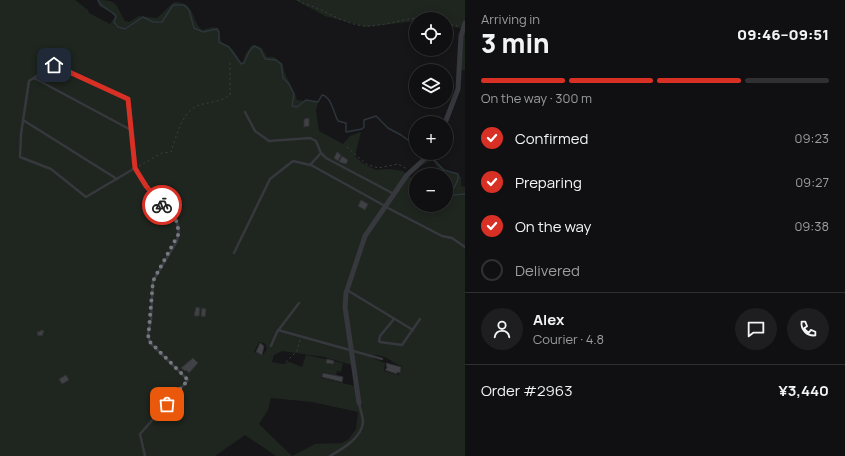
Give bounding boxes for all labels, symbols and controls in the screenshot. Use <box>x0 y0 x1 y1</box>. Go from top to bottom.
text: Arriving in <box>481 10 540 28</box>
map controls <box>409 12 453 212</box>
button: locate <box>409 12 453 56</box>
text: 09:46–09:51 <box>737 24 829 45</box>
text: 3 min <box>481 25 550 61</box>
pin <box>37 48 71 82</box>
icon: home <box>43 54 65 76</box>
button: layers <box>409 64 453 108</box>
text: On the way · 300 m <box>481 89 592 107</box>
button: + <box>409 116 453 160</box>
icon: check <box>481 127 503 149</box>
text: Confirmed <box>515 128 588 149</box>
text: 09:23 <box>795 129 829 147</box>
button: − <box>409 168 453 212</box>
icon: check <box>481 171 503 193</box>
text: Preparing <box>515 172 582 193</box>
text: 09:27 <box>795 173 829 191</box>
courier <box>142 185 182 225</box>
icon: bike <box>151 194 173 216</box>
icon: check <box>481 215 503 237</box>
text: On the way <box>515 216 591 237</box>
text: 09:38 <box>794 217 829 235</box>
text: Delivered <box>515 260 580 281</box>
button: person <box>481 308 523 350</box>
button: chat <box>735 308 777 350</box>
button: phone <box>787 308 829 350</box>
text: Alex <box>533 309 564 330</box>
text: Courier · 4.8 <box>533 330 604 348</box>
text: Order #2963 <box>481 380 572 401</box>
text: ¥3,440 <box>779 380 829 401</box>
pin <box>150 387 184 421</box>
icon: bag <box>156 393 178 415</box>

